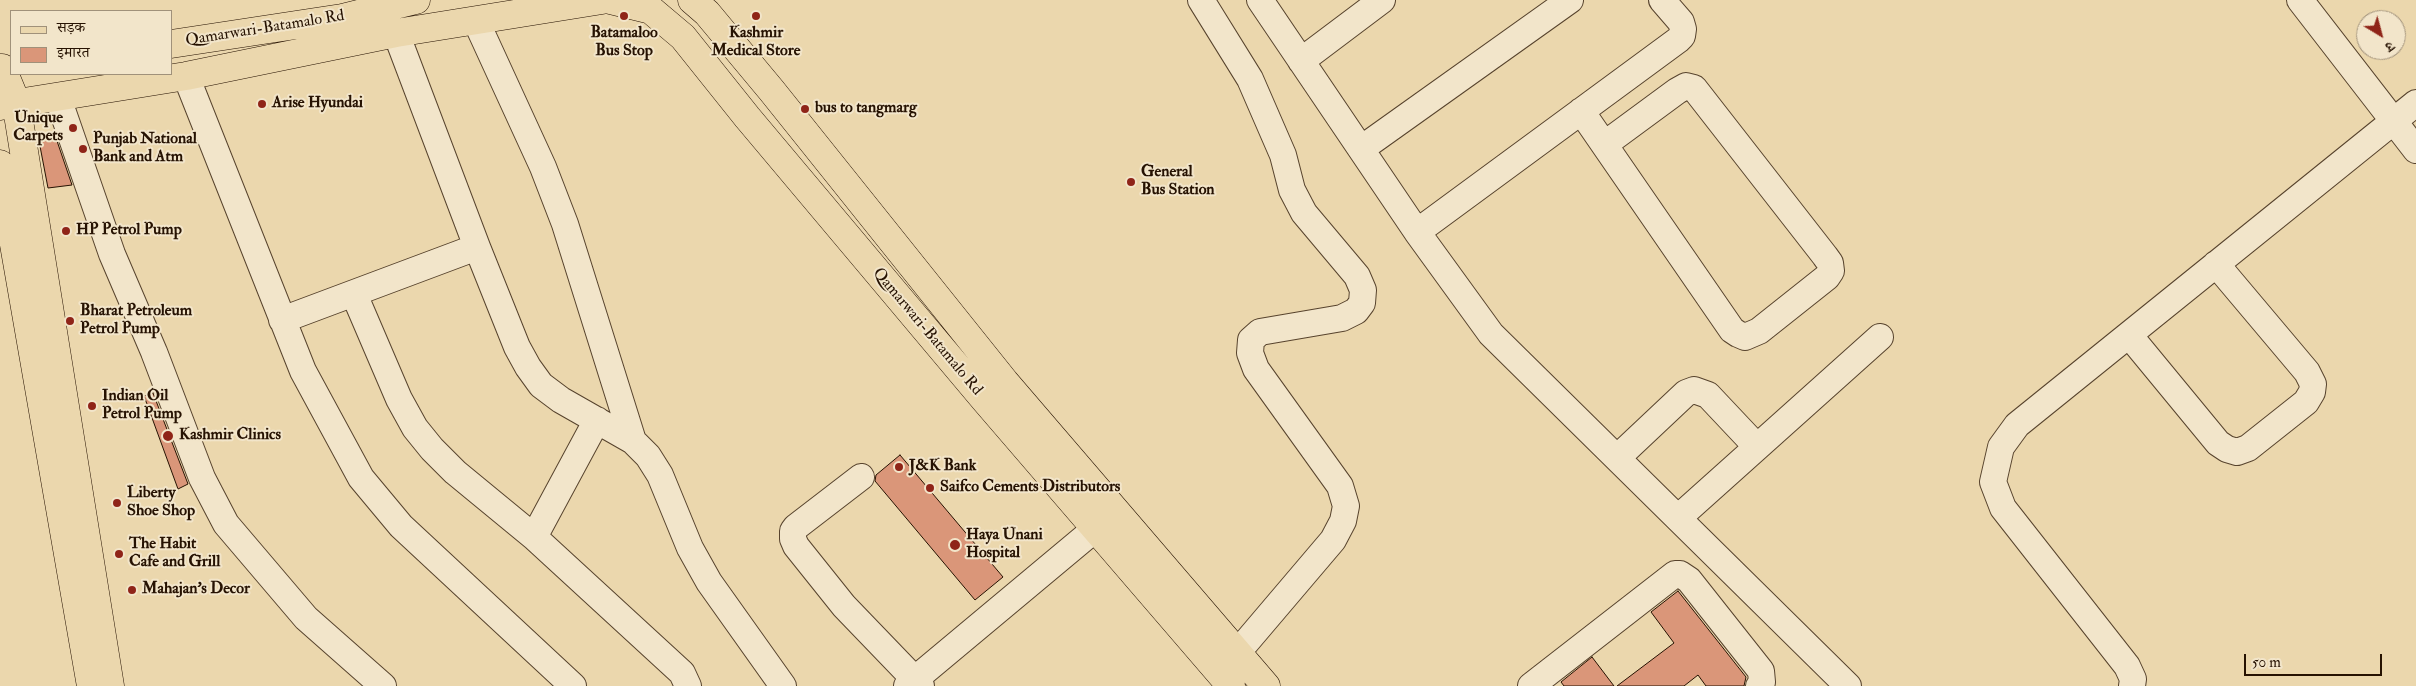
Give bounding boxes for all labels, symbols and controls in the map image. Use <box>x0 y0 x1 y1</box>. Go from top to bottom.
street label: Qamarwari-Batamalo Rd <box>184 7 346 51</box>
legend <box>10 10 172 75</box>
marker: Batamaloo Bus Stop <box>618 10 630 22</box>
marker: Kashmir Medical Store <box>750 10 762 22</box>
north arrow <box>2356 10 2406 60</box>
text: सड़क <box>57 18 85 37</box>
place label: Batamaloo Bus Stop <box>590 24 658 62</box>
place label: Kashmir Medical Store <box>712 24 800 62</box>
text: उ <box>2382 38 2398 56</box>
text: इमारत <box>57 43 90 62</box>
place label: Arise Hyundai <box>272 94 363 114</box>
marker: Arise Hyundai <box>256 98 268 110</box>
place label: bus to tangmarg <box>815 99 917 119</box>
marker: bus to tangmarg <box>799 103 811 115</box>
place label: Unique Carpets <box>13 109 63 147</box>
marker: Unique Carpets <box>67 122 79 134</box>
place label: Punjab National Bank and Atm <box>93 130 197 168</box>
marker: Punjab National Bank and Atm <box>77 143 89 155</box>
place label: General Bus Station <box>1141 163 1215 201</box>
marker: General Bus Station <box>1125 176 1137 188</box>
place label: HP Petrol Pump <box>76 221 182 241</box>
marker: HP Petrol Pump <box>60 225 72 237</box>
street label: Qamarwari-Batamalo Rd <box>868 264 986 400</box>
place label: Bharat Petroleum Petrol Pump <box>80 302 192 340</box>
marker: Bharat Petroleum Petrol Pump <box>64 315 76 327</box>
place label: Indian Oil Petrol Pump <box>102 387 182 425</box>
marker: Indian Oil Petrol Pump <box>86 400 98 412</box>
place label: Kashmir Clinics <box>179 426 281 446</box>
marker: Kashmir Clinics <box>161 429 175 443</box>
place label: J&K Bank <box>909 457 976 477</box>
marker: J&K Bank <box>893 461 905 473</box>
place label: Saifco Cements Distributors <box>940 478 1120 498</box>
marker: Saifco Cements Distributors <box>924 482 936 494</box>
place label: Liberty Shoe Shop <box>127 484 195 522</box>
marker: Liberty Shoe Shop <box>111 497 123 509</box>
place label: Haya Unani Hospital <box>966 526 1043 564</box>
place label: The Habit Cafe and Grill <box>129 535 220 573</box>
marker: Haya Unani Hospital <box>948 538 962 552</box>
marker: The Habit Cafe and Grill <box>113 548 125 560</box>
place label: Mahajan's Decor <box>142 580 250 600</box>
marker: Mahajan's Decor <box>126 584 138 596</box>
scale bar <box>2246 644 2384 676</box>
text: 50 m <box>2252 653 2281 672</box>

